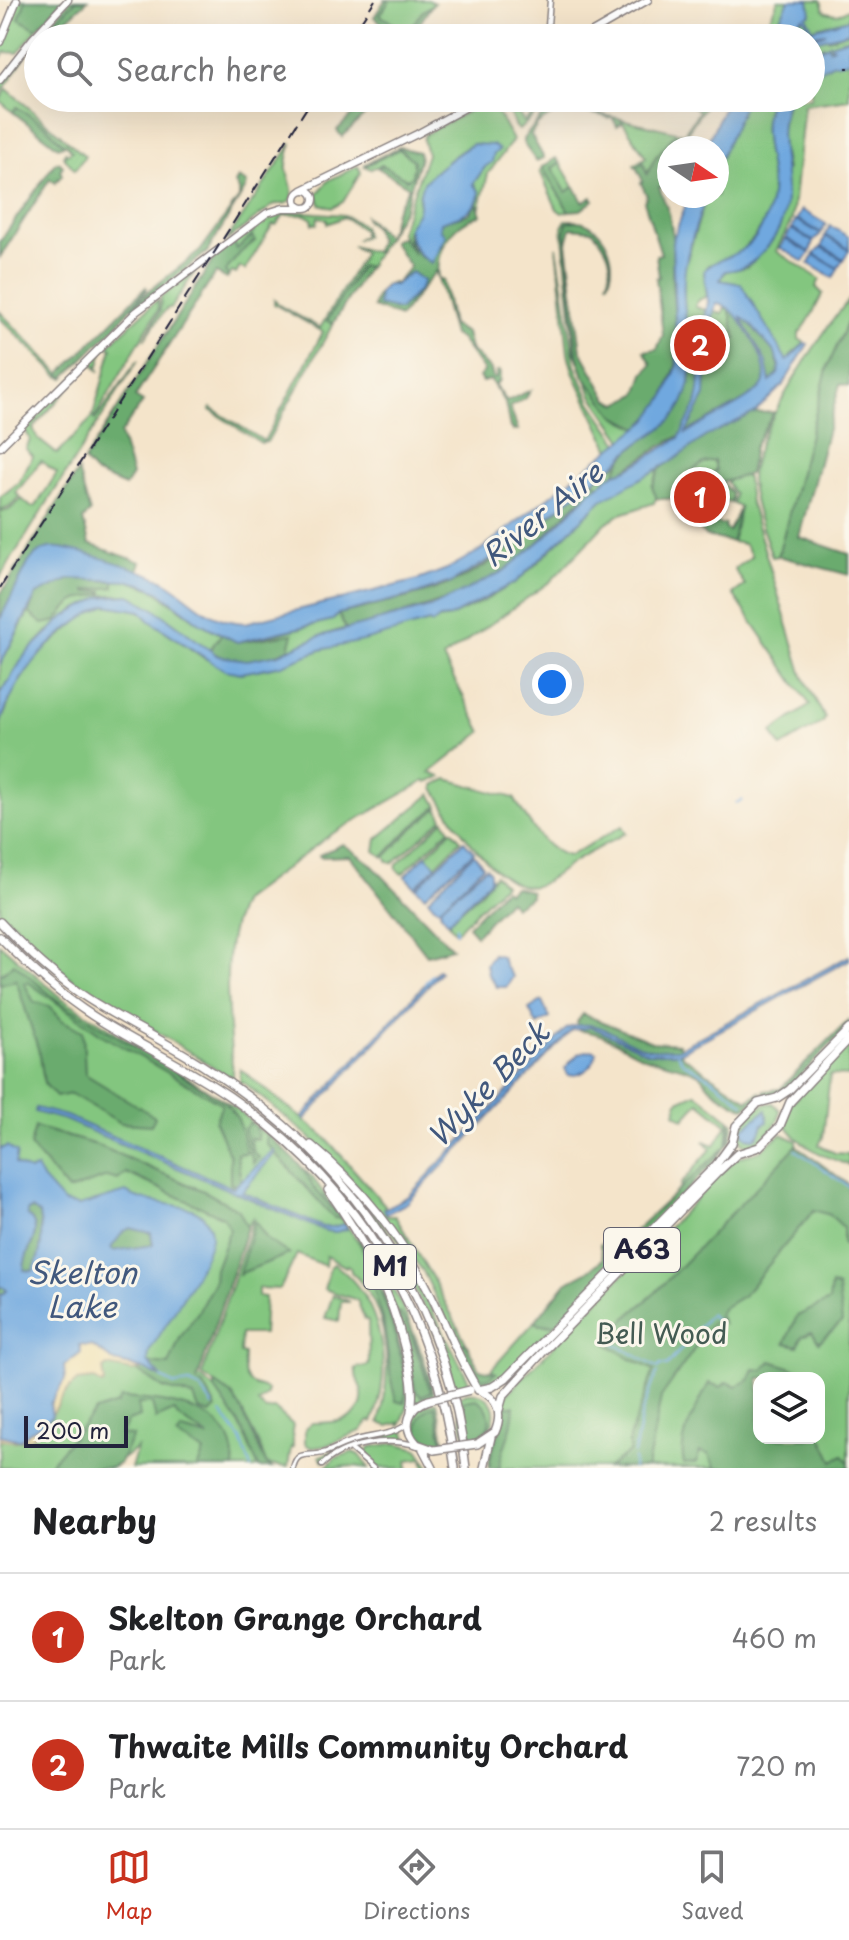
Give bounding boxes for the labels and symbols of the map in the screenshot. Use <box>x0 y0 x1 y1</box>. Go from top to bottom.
north arrow <box>657 136 729 208</box>
pin: 2 <box>674 315 726 375</box>
water label: River Aire <box>471 449 614 576</box>
pin: 1 <box>674 467 726 527</box>
your location <box>532 664 572 704</box>
water label: Wyke Beck <box>415 1009 560 1156</box>
road number: A63 <box>604 1228 680 1272</box>
road number: M1 <box>364 1245 416 1289</box>
water label: Skelton Lake <box>27 1249 139 1328</box>
park label: Bell Wood <box>594 1311 728 1354</box>
scale bar <box>24 1412 128 1448</box>

